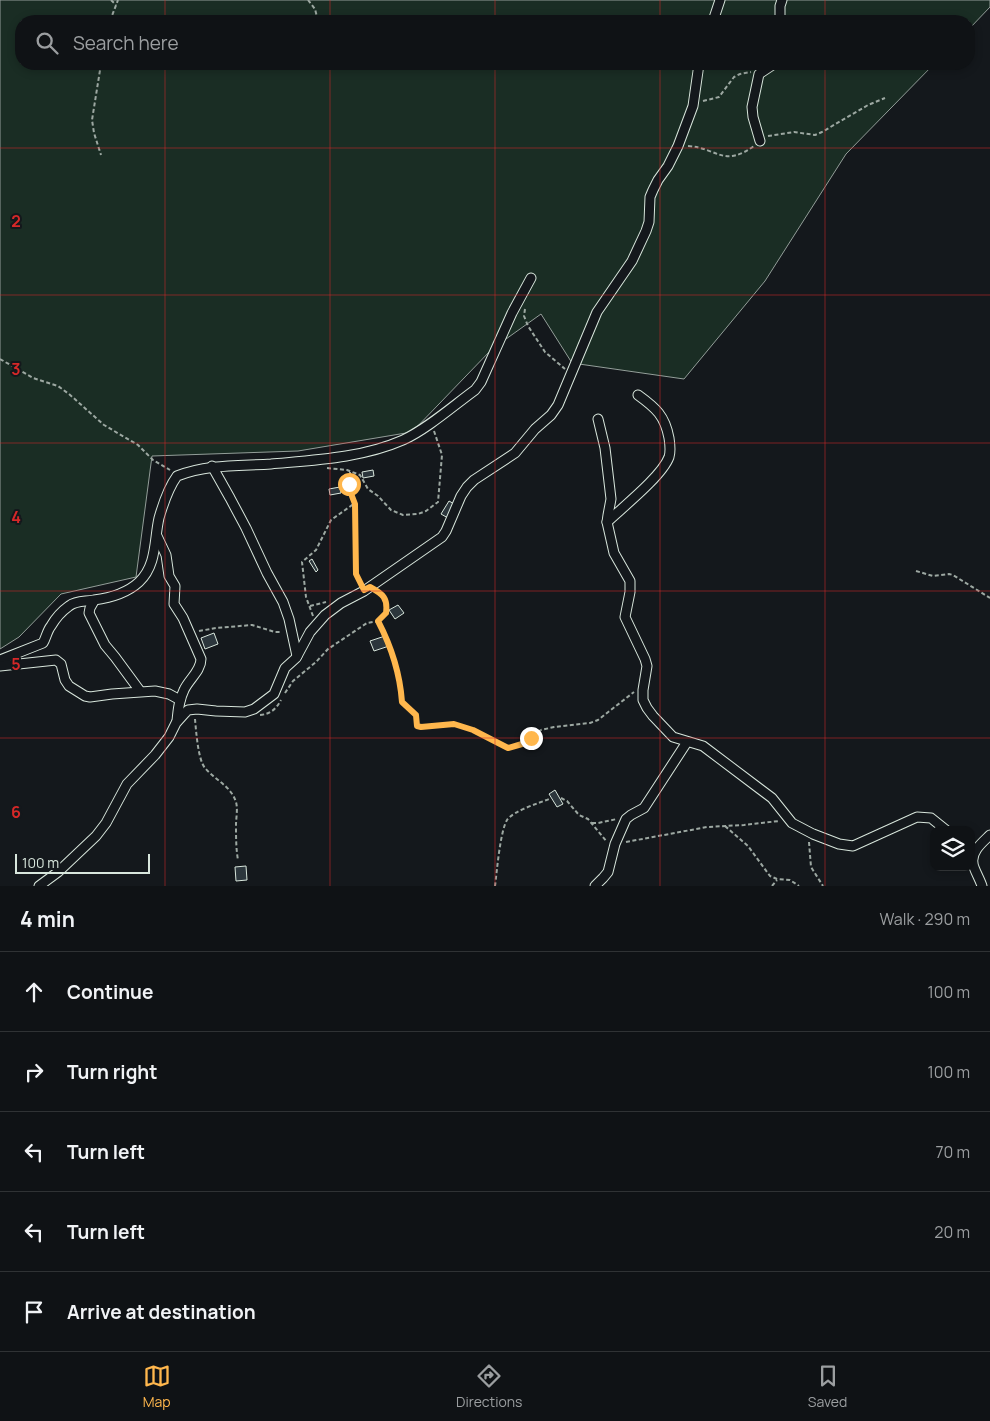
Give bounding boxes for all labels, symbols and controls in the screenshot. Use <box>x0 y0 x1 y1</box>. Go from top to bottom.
search box <box>15 15 975 70</box>
icon: search <box>33 29 61 57</box>
text: Search here <box>73 30 179 56</box>
text: 2 <box>11 210 21 232</box>
text: 3 <box>11 358 21 380</box>
route start <box>338 473 361 496</box>
text: 4 <box>11 506 21 528</box>
text: 5 <box>11 653 21 675</box>
route end <box>520 727 543 750</box>
text: 6 <box>11 801 21 823</box>
map controls <box>930 826 975 871</box>
button: layers <box>930 826 975 871</box>
scale bar <box>15 851 150 874</box>
text: 100 m <box>22 853 59 872</box>
text: 4 min <box>20 905 75 933</box>
text: Walk · 290 m <box>880 908 970 930</box>
icon: ahead <box>20 978 48 1006</box>
text: Continue <box>67 979 153 1005</box>
text: 100 m <box>927 981 970 1003</box>
icon: right <box>20 1058 48 1086</box>
text: Turn right <box>67 1059 157 1085</box>
text: 100 m <box>927 1061 970 1083</box>
icon: left <box>20 1138 48 1166</box>
text: Turn left <box>67 1139 145 1165</box>
text: 70 m <box>935 1141 970 1163</box>
icon: left <box>20 1218 48 1246</box>
text: Turn left <box>67 1219 145 1245</box>
text: 20 m <box>934 1221 970 1243</box>
icon: arrive <box>20 1298 48 1326</box>
text: Arrive at destination <box>67 1299 256 1325</box>
tab: Map <box>143 1362 171 1411</box>
tab: Directions <box>456 1362 522 1411</box>
tab: Saved <box>808 1362 847 1411</box>

